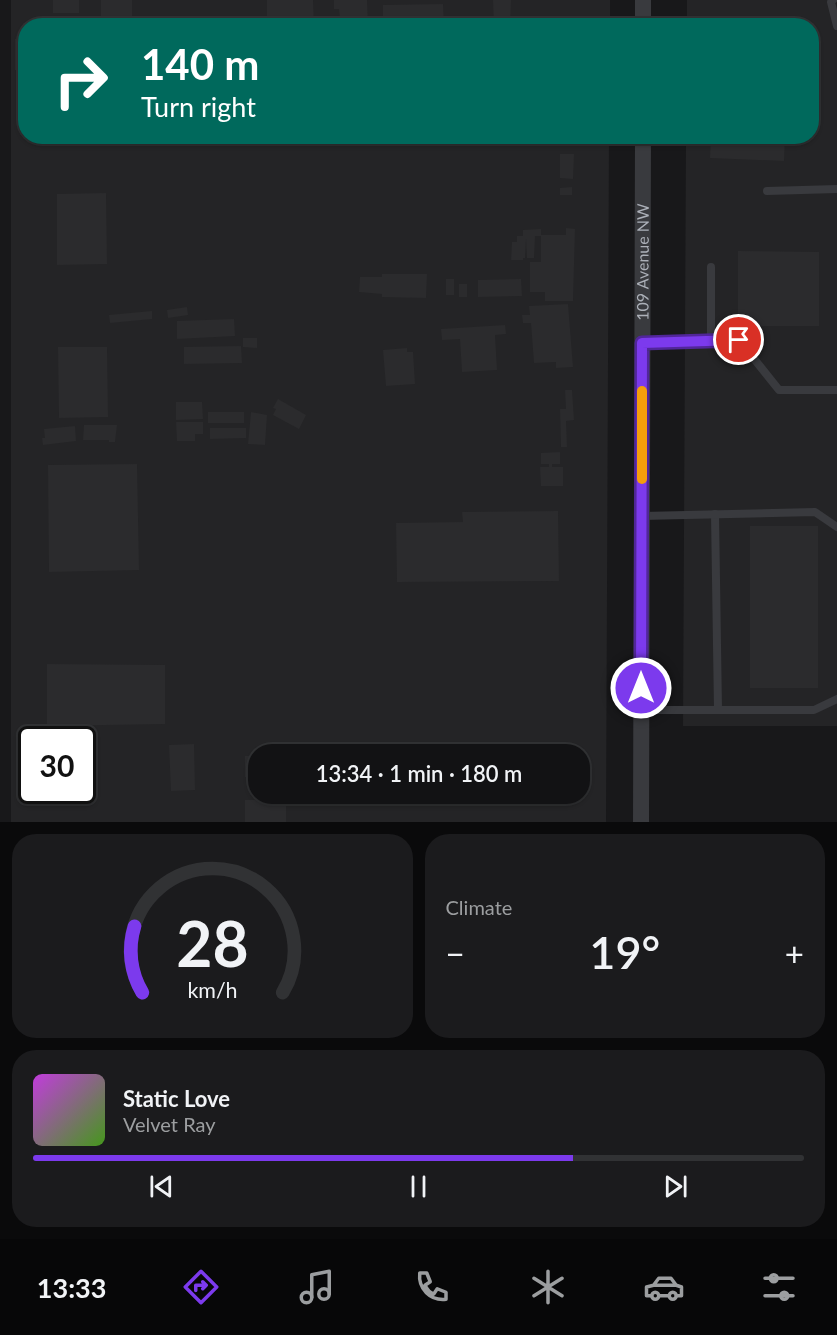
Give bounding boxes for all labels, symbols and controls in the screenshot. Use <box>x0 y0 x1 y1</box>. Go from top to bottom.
text: 140 m <box>141 39 259 89</box>
icon: right <box>42 42 120 120</box>
text: Turn right <box>141 90 256 123</box>
street label: 109 Avenue NW <box>632 203 652 321</box>
pin <box>713 314 764 365</box>
icon: arrive <box>722 323 755 356</box>
position arrow <box>609 656 673 720</box>
speed limit sign: 30 <box>18 726 96 804</box>
text: 13:34 · 1 min · 180 m <box>316 760 522 787</box>
text: Climate <box>446 895 512 919</box>
text: 28 <box>176 905 248 980</box>
text: 19° <box>589 925 660 979</box>
text: − <box>446 933 465 973</box>
text: + <box>785 933 804 973</box>
text: km/h <box>187 977 237 1003</box>
text: Static Love <box>123 1085 230 1112</box>
text: Velvet Ray <box>123 1112 216 1136</box>
icon: previous <box>145 1170 178 1203</box>
icon: pause <box>402 1170 435 1203</box>
icon: next <box>659 1170 692 1203</box>
icon: directions <box>180 1266 222 1308</box>
icon: music <box>296 1266 338 1308</box>
icon: phone <box>411 1266 453 1308</box>
icon: climate <box>527 1266 569 1308</box>
icon: car <box>643 1266 685 1308</box>
icon: filters <box>758 1266 800 1308</box>
text: 13:33 <box>37 1271 106 1304</box>

